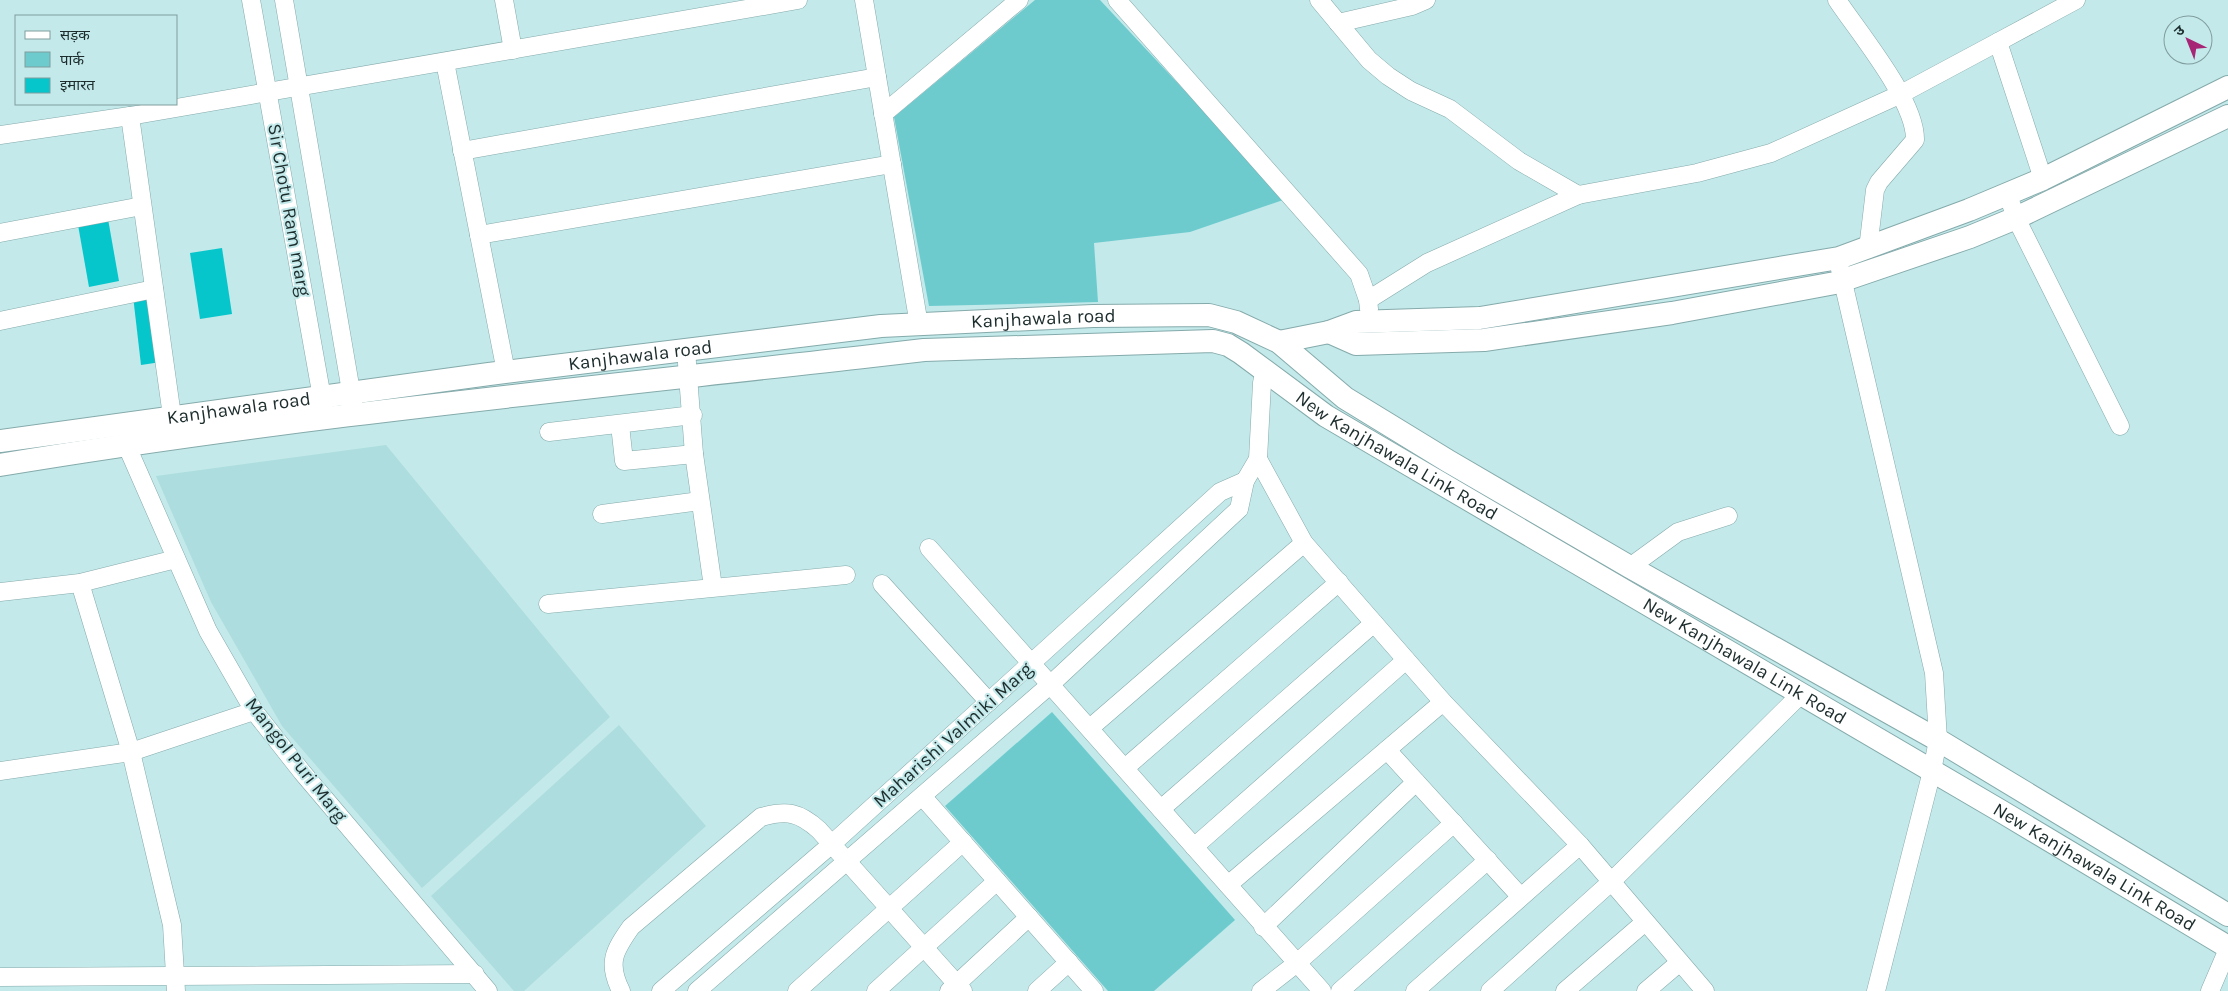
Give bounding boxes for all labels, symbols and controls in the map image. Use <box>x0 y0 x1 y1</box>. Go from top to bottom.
legend <box>15 15 178 105</box>
north arrow <box>2163 15 2213 65</box>
text: उ <box>2171 21 2189 40</box>
text: सड़क <box>60 26 90 44</box>
text: पार्क <box>60 51 84 69</box>
text: इमारत <box>60 76 95 94</box>
street label: Sir Chotu Ram marg <box>263 122 315 298</box>
street label: Kanjhawala road <box>970 305 1116 333</box>
street label: Kanjhawala road <box>567 336 714 375</box>
street label: New Kanjhawala Link Road <box>1291 386 1502 525</box>
street label: Kanjhawala road <box>165 388 312 429</box>
street label: New Kanjhawala Link Road <box>1639 593 1850 729</box>
street label: Maharishi Valmiki Marg <box>869 658 1037 812</box>
street label: Mangol Puri Marg <box>241 693 352 827</box>
street label: New Kanjhawala Link Road <box>1989 798 2200 936</box>

